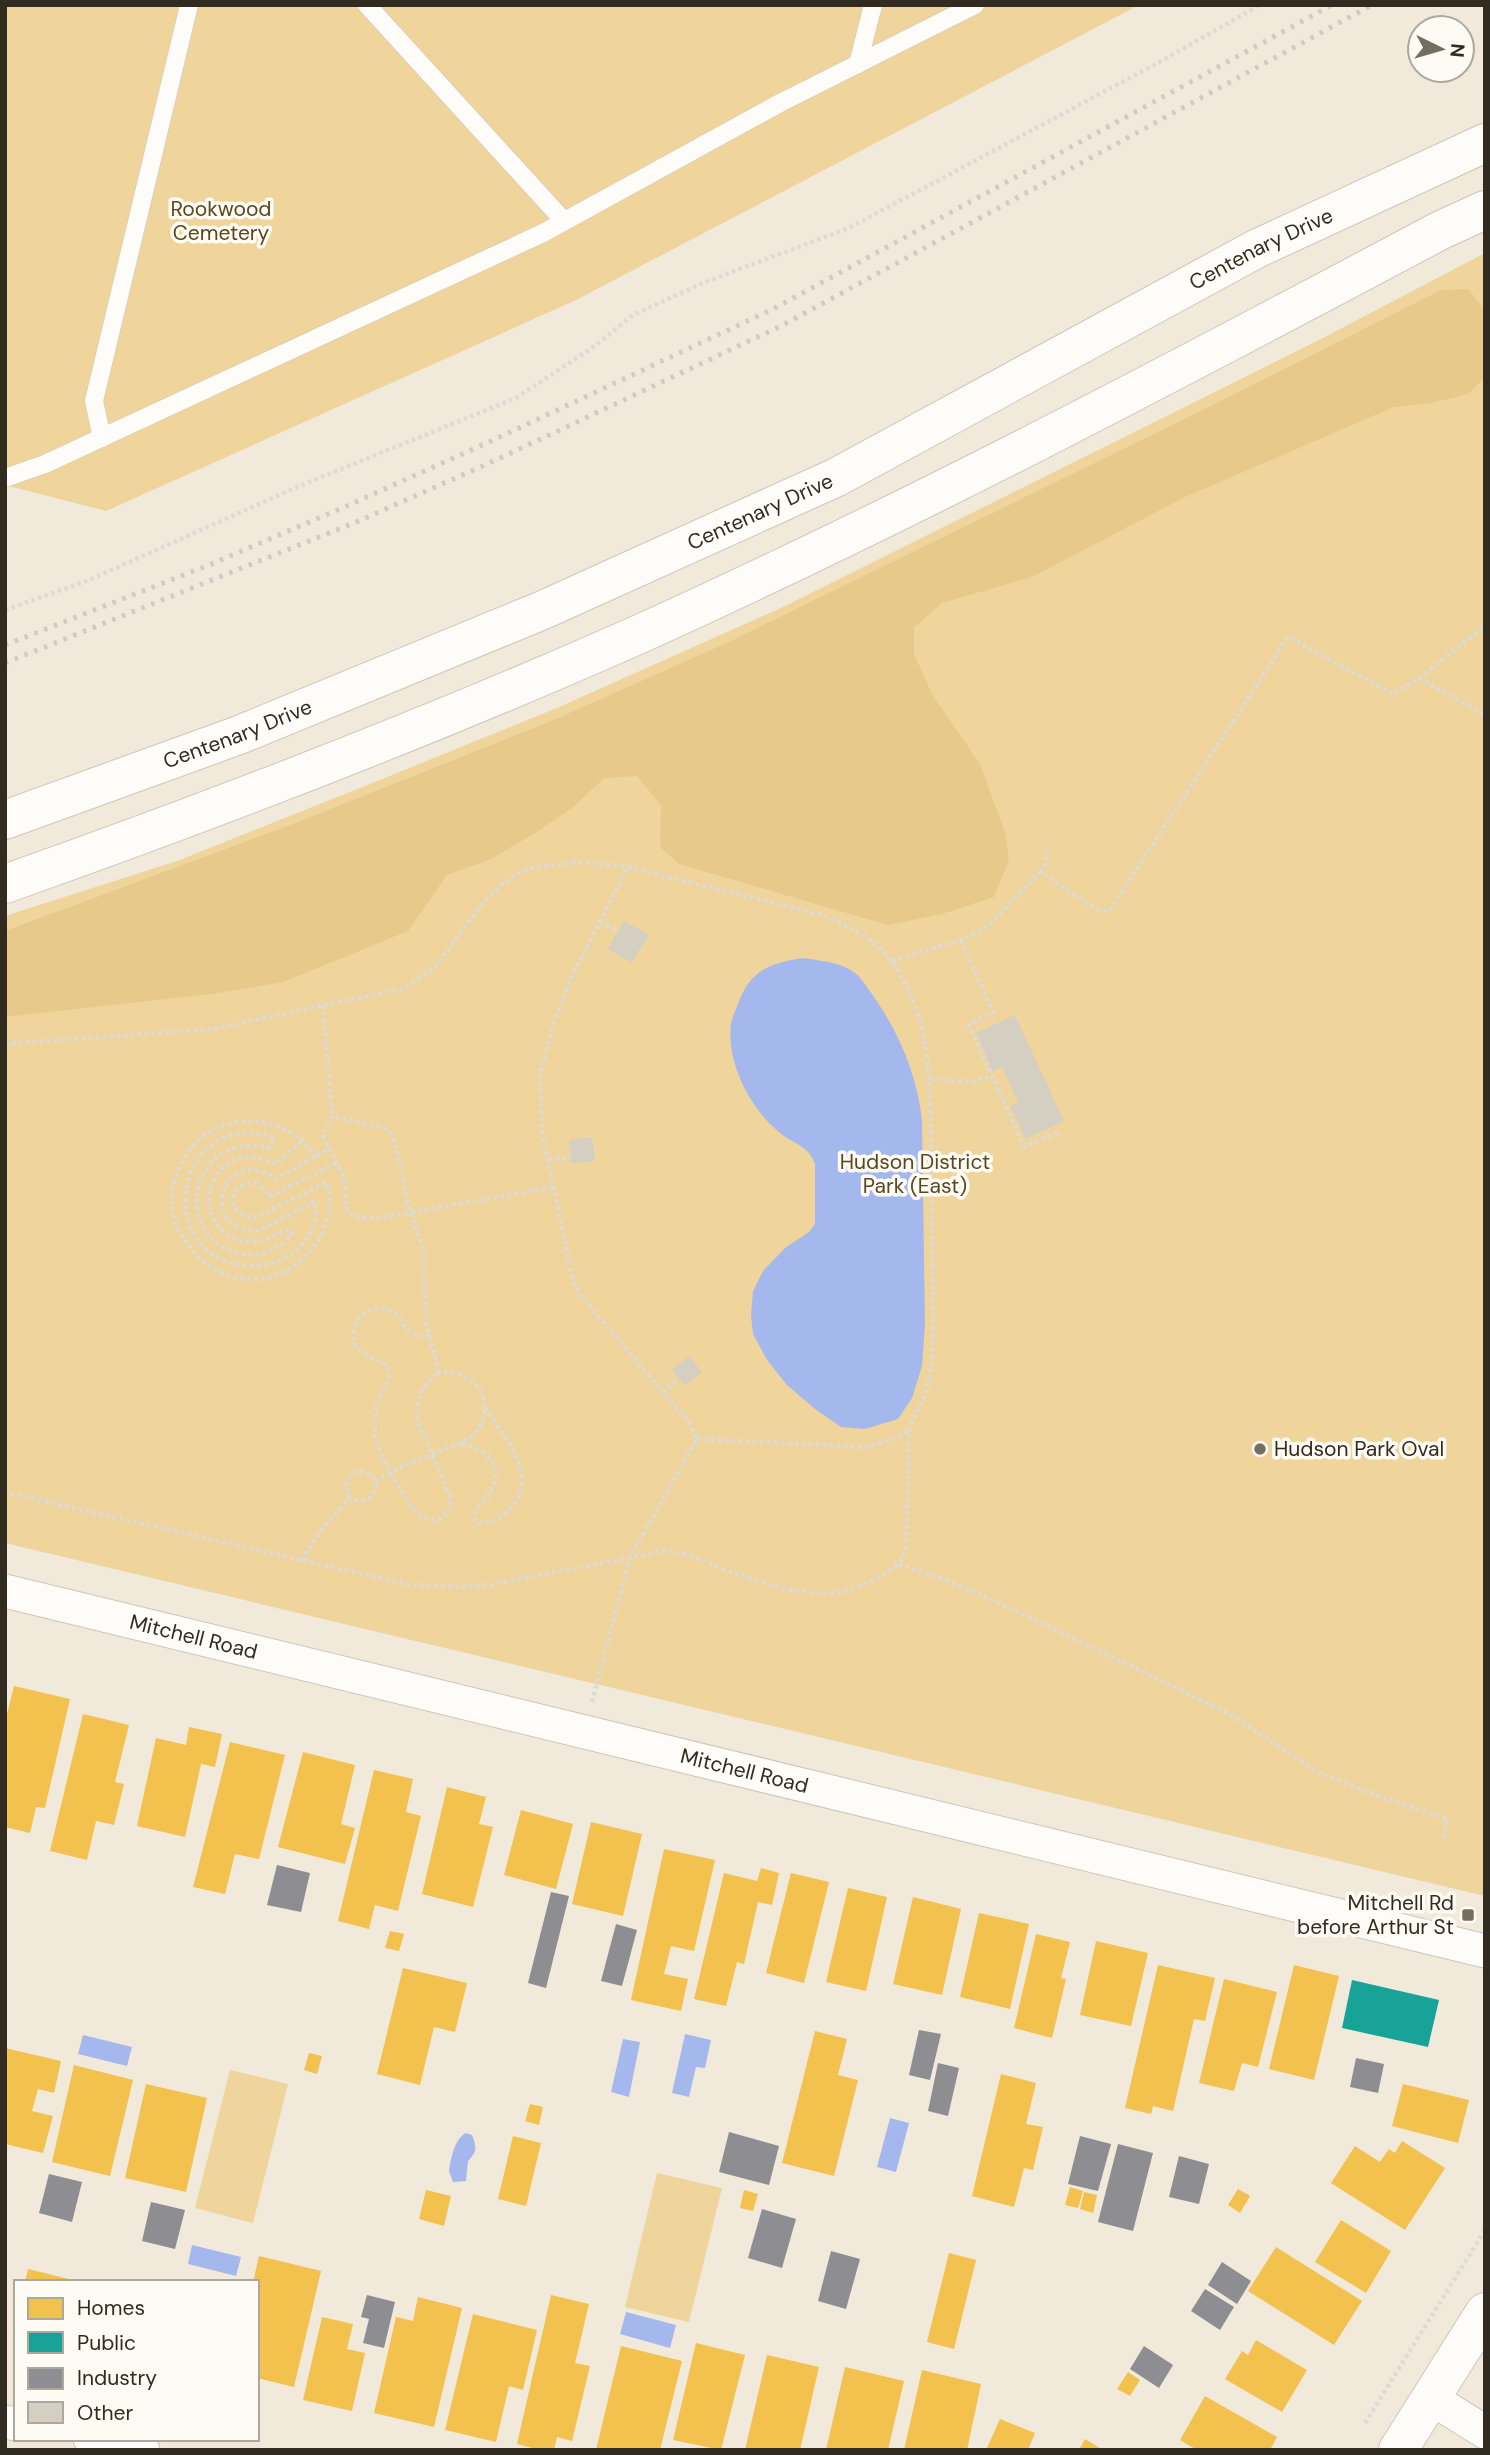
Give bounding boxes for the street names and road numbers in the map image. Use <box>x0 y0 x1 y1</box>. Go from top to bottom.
street label: Centenary Drive <box>1184 201 1338 297</box>
street label: Centenary Drive <box>683 467 838 557</box>
street label: Centenary Drive <box>159 692 316 775</box>
street label: Mitchell Road <box>127 1608 260 1666</box>
street label: Mitchell Road <box>678 1742 811 1800</box>

